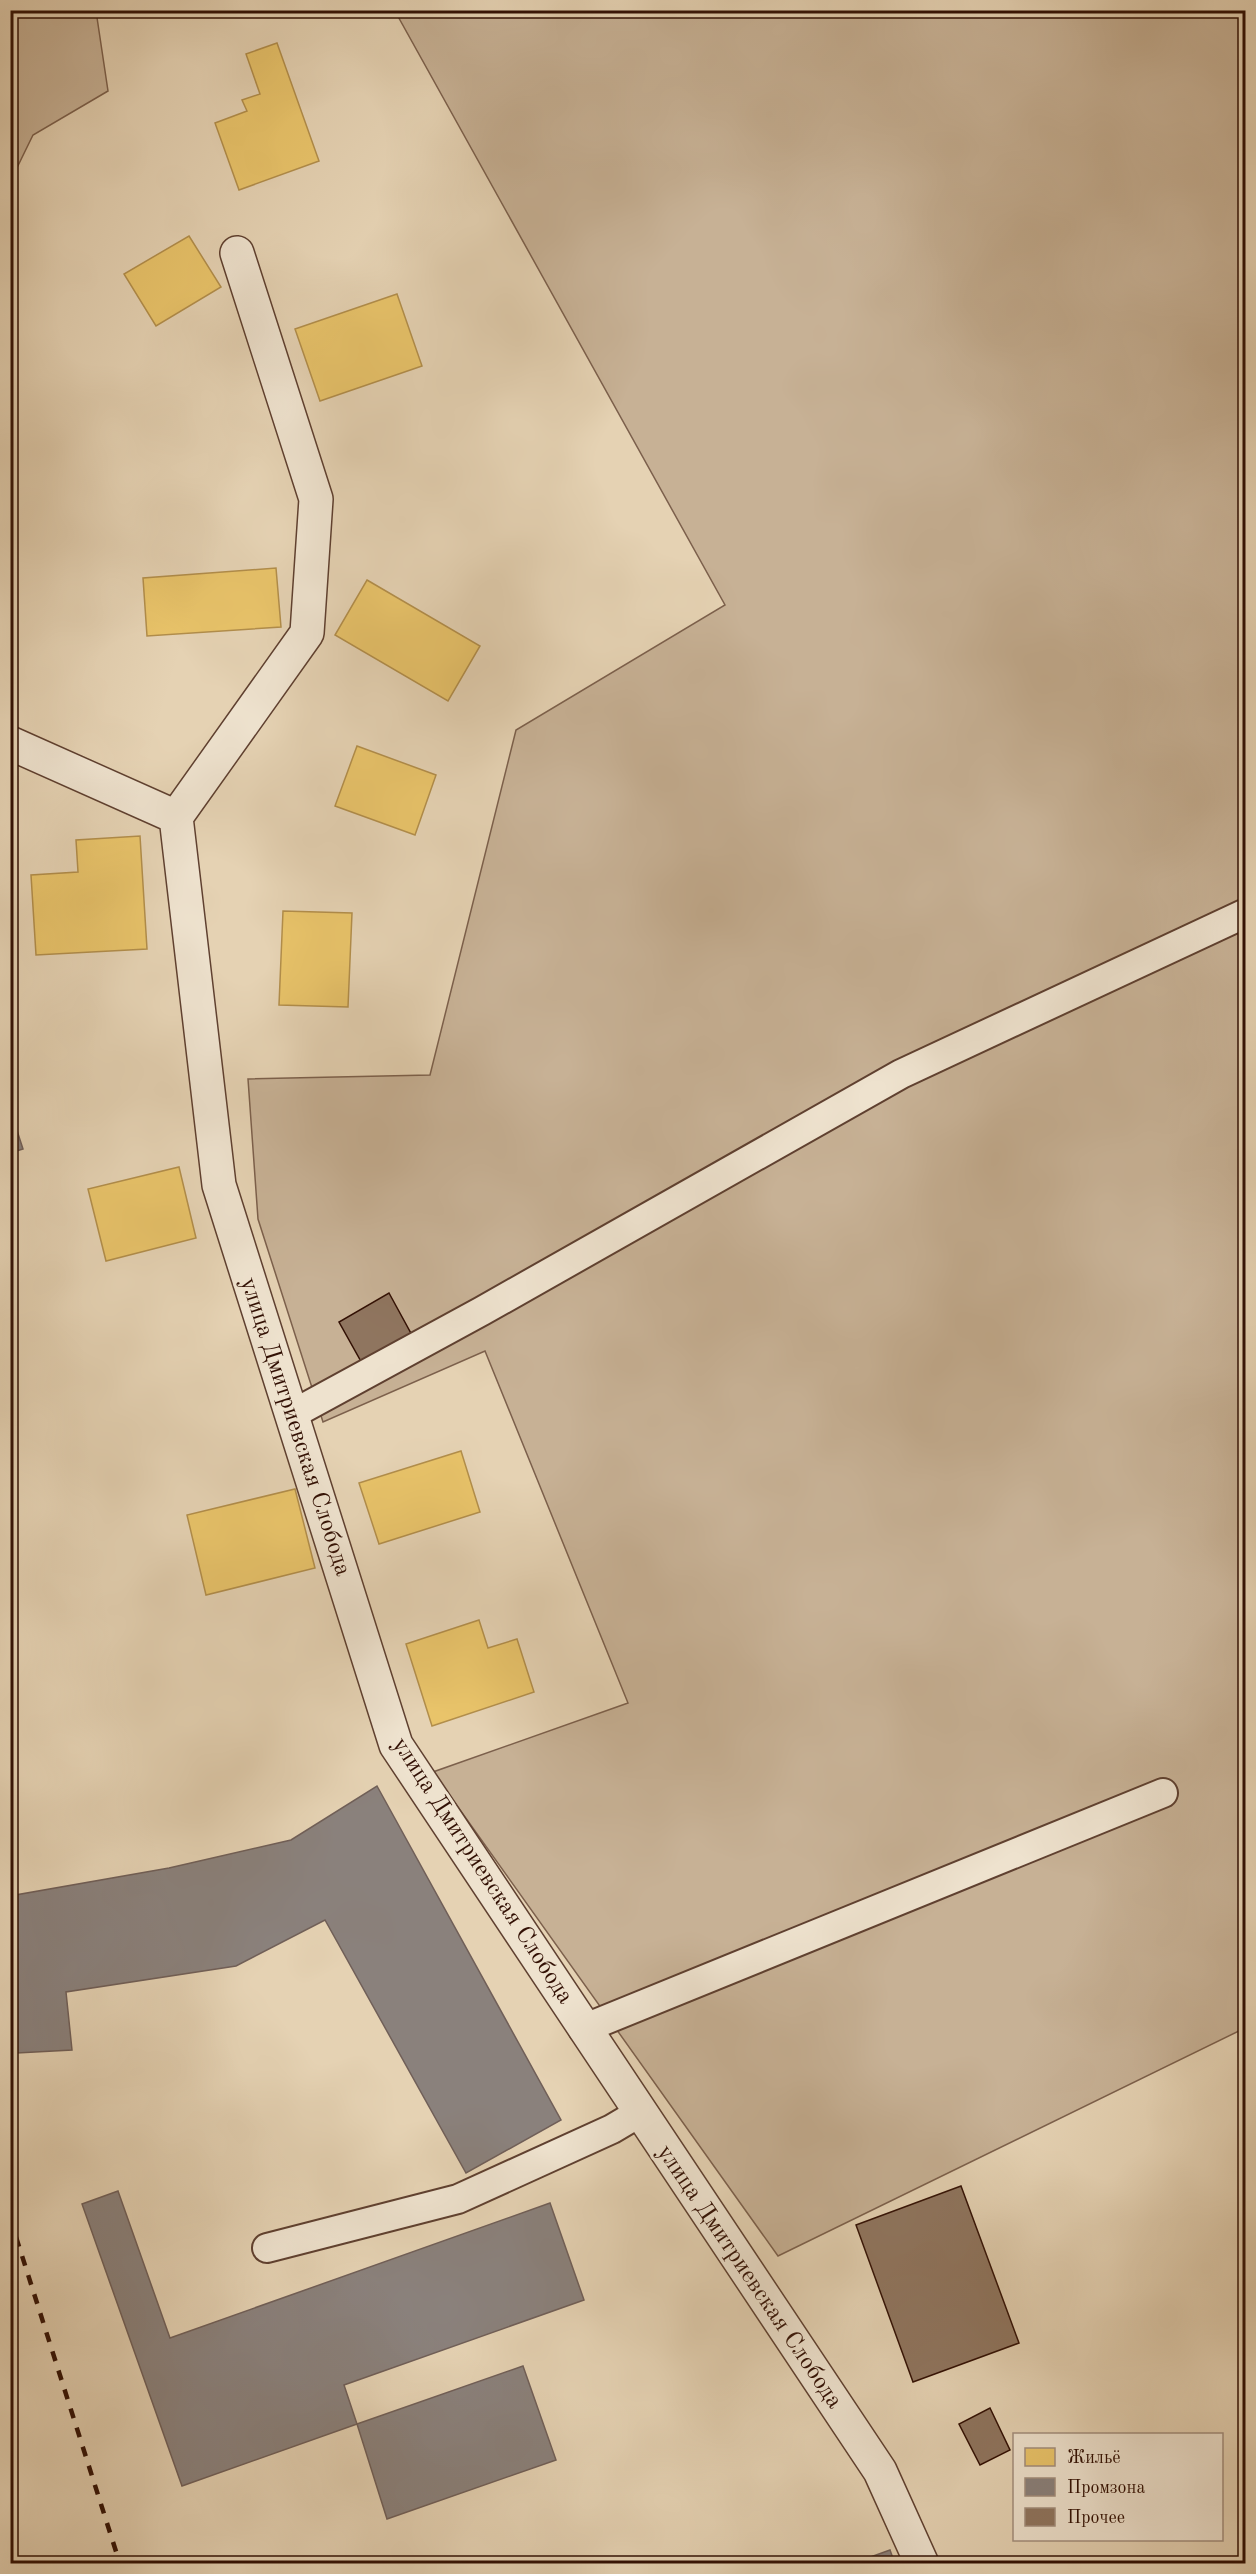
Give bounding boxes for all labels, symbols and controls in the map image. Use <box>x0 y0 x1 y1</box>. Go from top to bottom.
street label: улица Дмитриевская Слобода <box>235 1275 355 1579</box>
street label: улица Дмитриевская Слобода <box>387 1734 577 2009</box>
street label: улица Дмитриевская Слобода <box>652 2141 846 2413</box>
legend <box>1013 2433 1223 2541</box>
text: Жильё <box>1067 2449 1121 2467</box>
text: Промзона <box>1067 2479 1145 2497</box>
text: Прочее <box>1067 2509 1125 2527</box>

